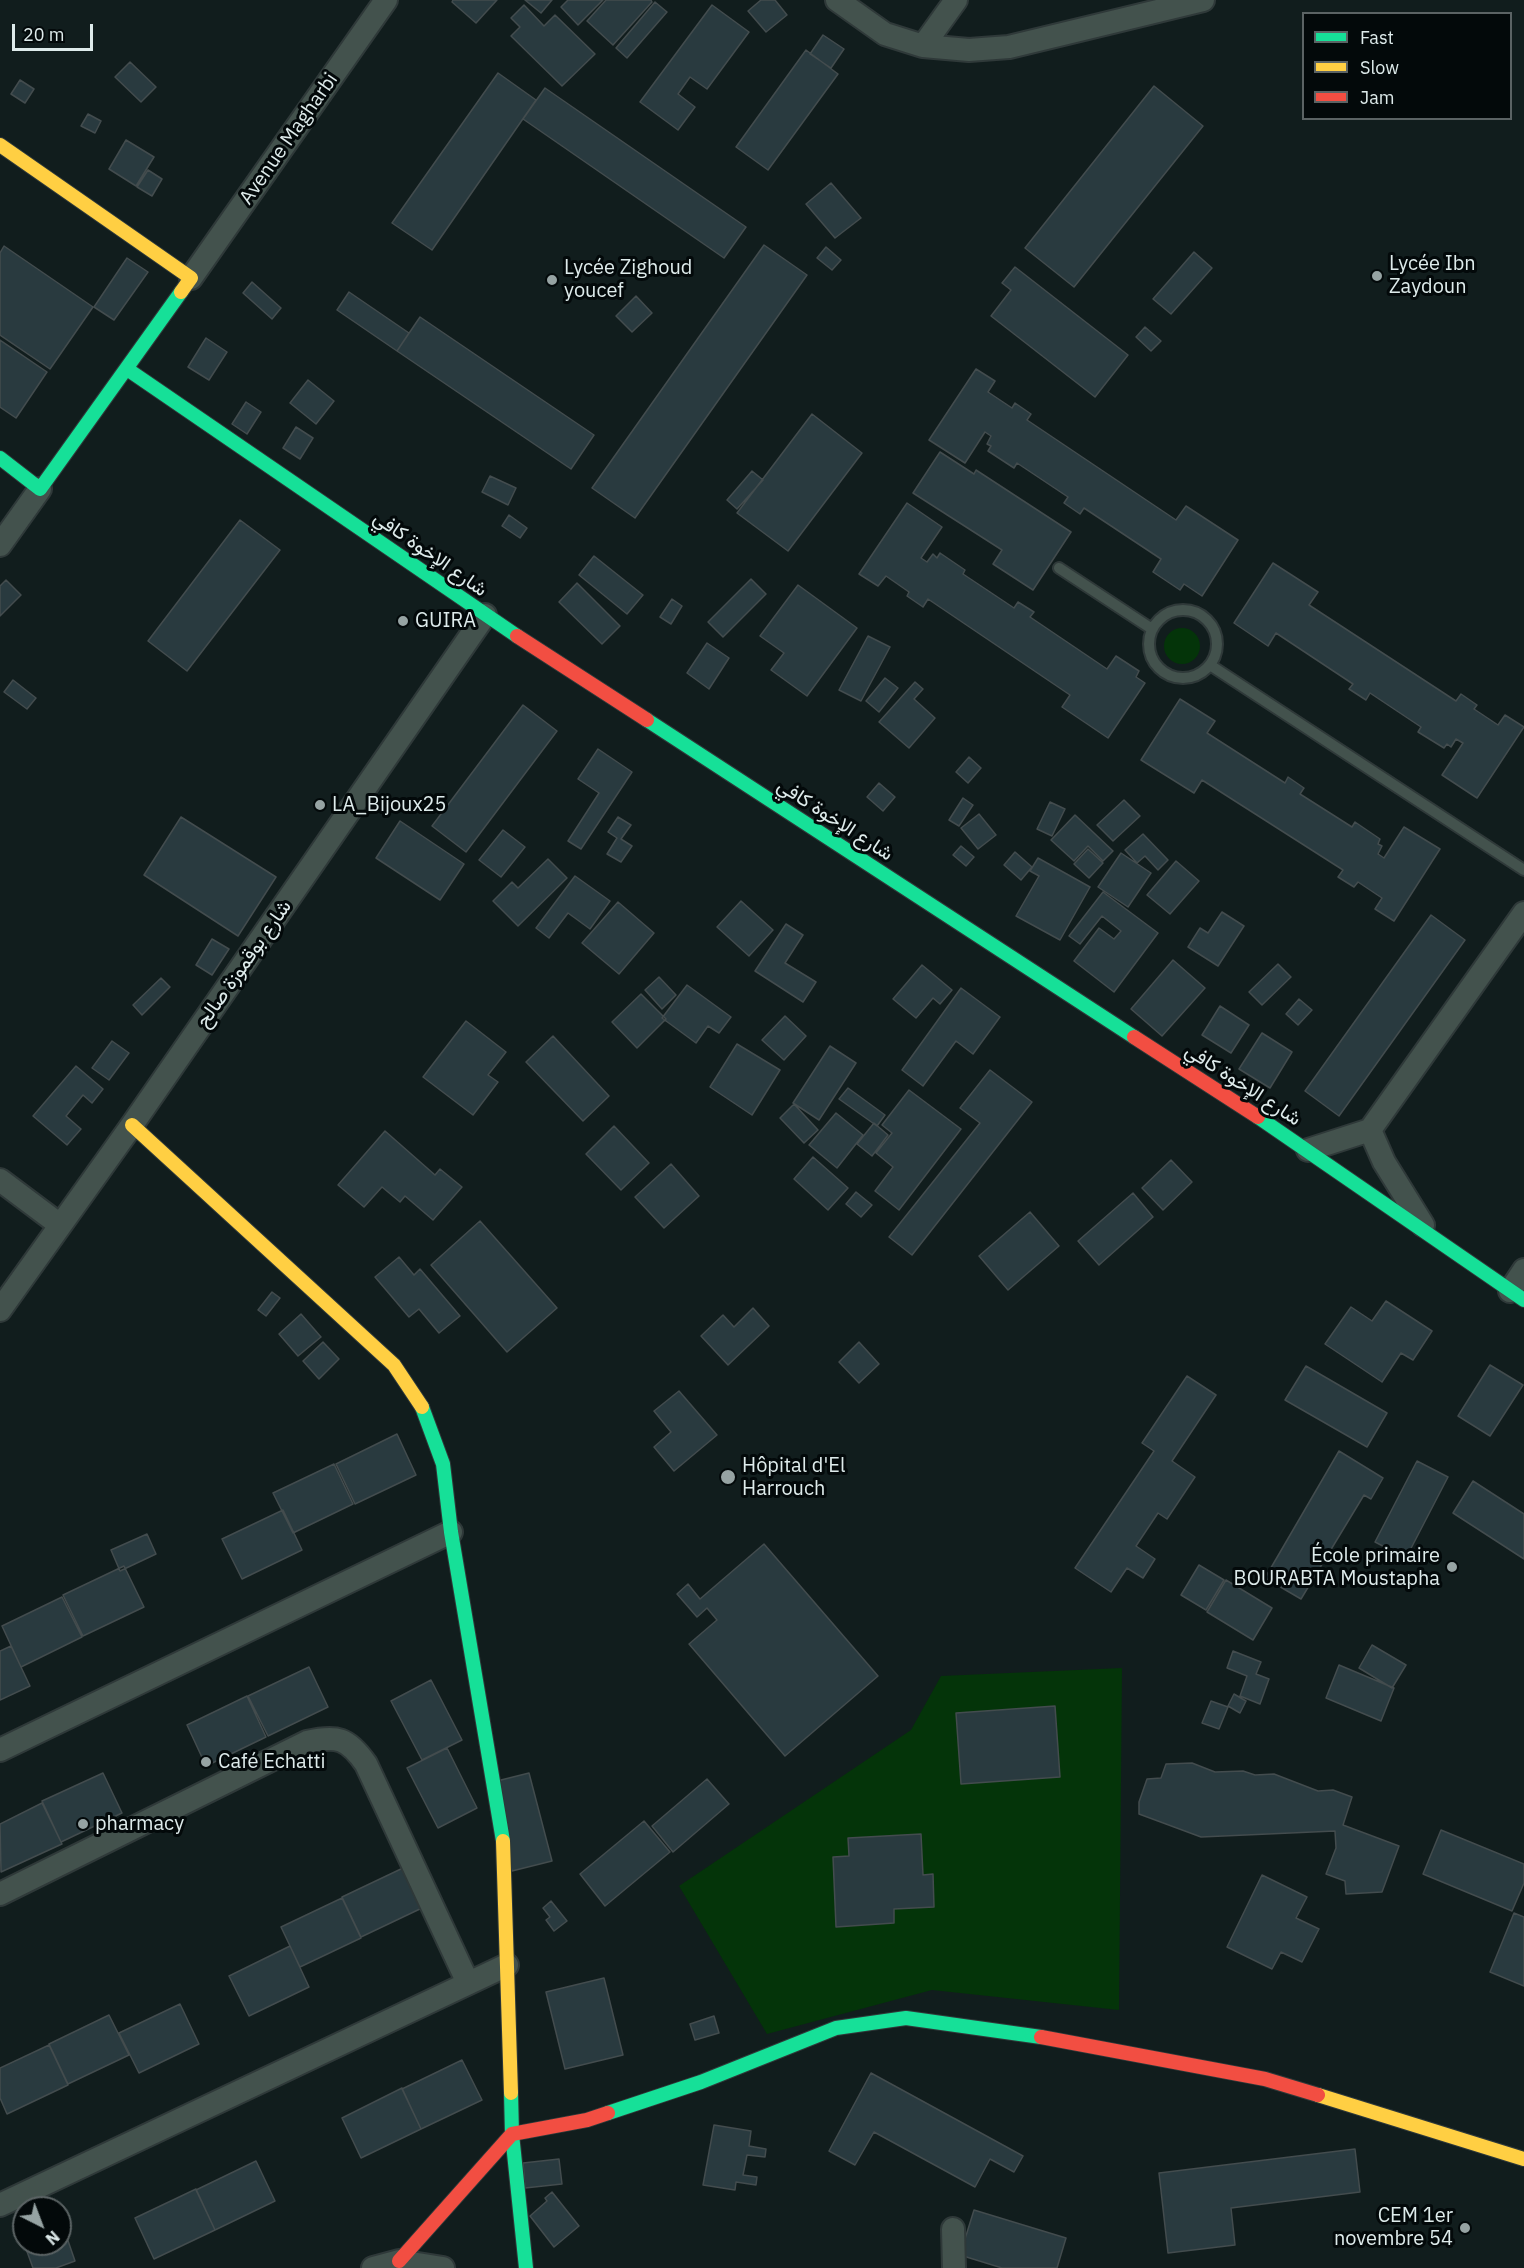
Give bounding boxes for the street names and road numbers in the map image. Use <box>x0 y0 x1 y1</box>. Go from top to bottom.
street label: Avenue Magharbi <box>235 69 343 209</box>
street label: شارع الإخوة كافي <box>368 506 492 602</box>
street label: شارع الإخوة كافي <box>772 774 898 866</box>
street label: شارع بوقموزة صالح <box>191 896 297 1032</box>
street label: شارع الإخوة كافي <box>1180 1039 1306 1131</box>

